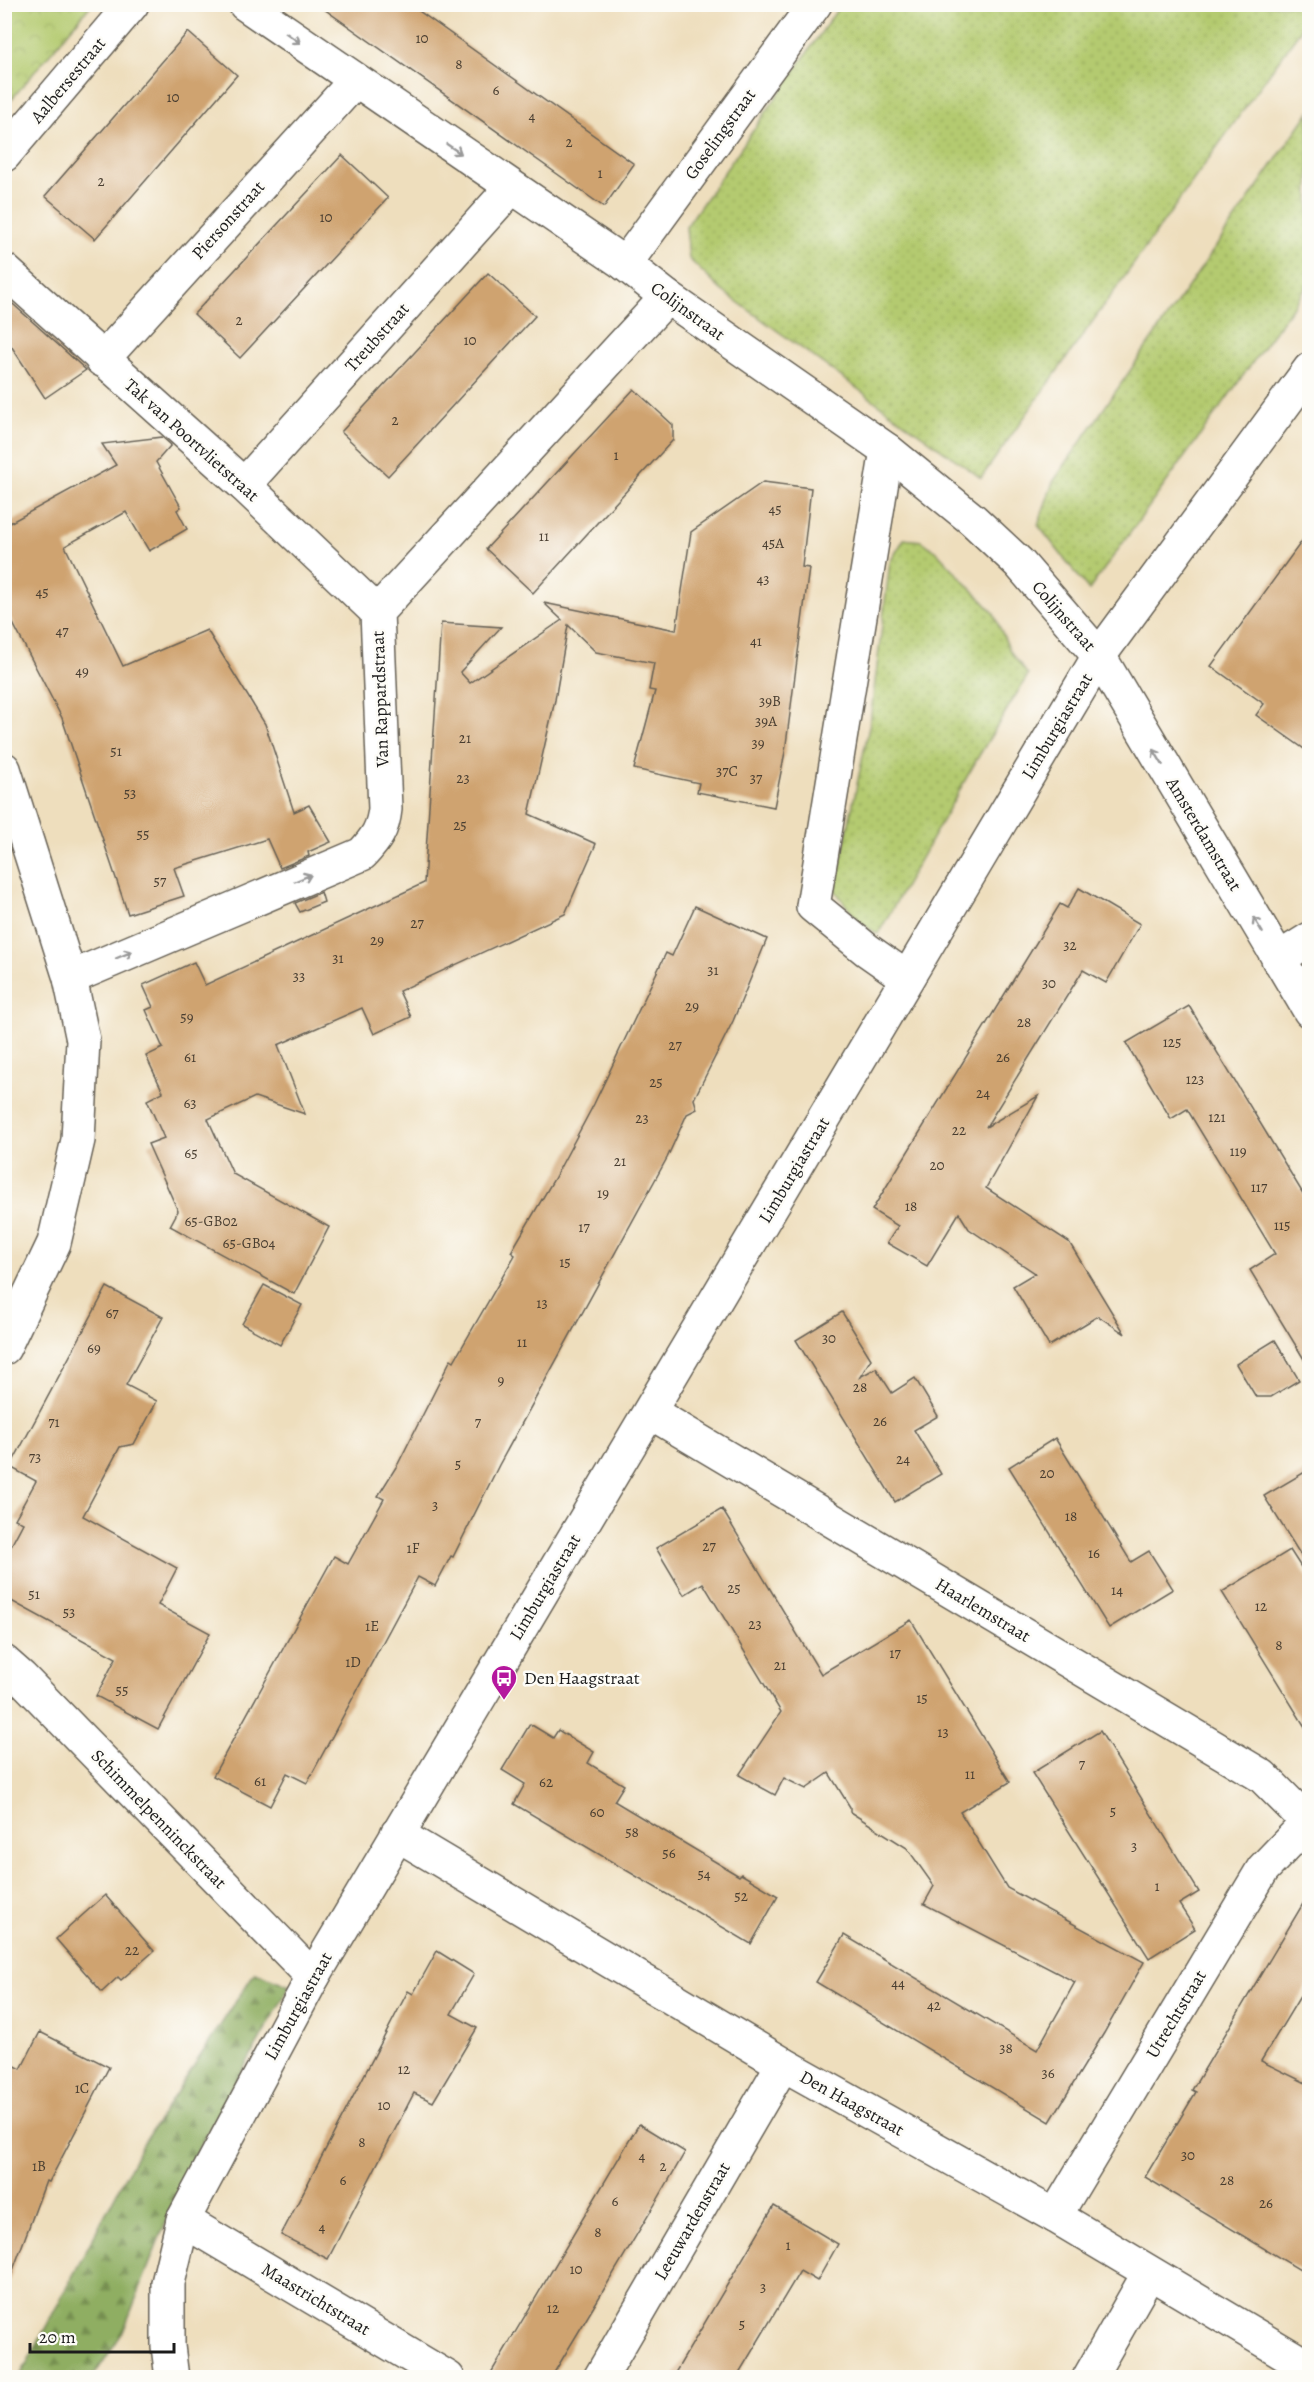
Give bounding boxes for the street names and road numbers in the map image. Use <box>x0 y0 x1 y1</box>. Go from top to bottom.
street label: Aalbersestraat <box>24 32 111 129</box>
street label: Goselingstraat <box>679 84 761 184</box>
street label: Piersonstraat <box>186 175 270 265</box>
street label: Colijnstraat <box>646 276 730 346</box>
street label: Treubstraat <box>339 297 415 377</box>
street label: Tak van Poortvlietstraat <box>120 373 264 507</box>
street label: Colijnstraat <box>1027 576 1101 656</box>
street label: Van Rappardstraat <box>366 630 394 769</box>
street label: Limburgiastraat <box>1016 668 1098 784</box>
street label: Amsterdamstraat <box>1160 772 1247 895</box>
street label: Limburgiastraat <box>753 1112 835 1228</box>
street label: Limburgiastraat <box>504 1529 586 1645</box>
street label: Haarlemstraat <box>931 1572 1035 1648</box>
street label: Schimmelpenninckstraat <box>86 1744 232 1894</box>
street label: Limburgiastraat <box>258 1948 338 2064</box>
street label: Utrechtstraat <box>1140 1965 1212 2063</box>
street label: Den Haagstraat <box>796 2064 908 2142</box>
street label: Leeuwardenstraat <box>648 2157 736 2284</box>
street label: Maastrichtstraat <box>257 2257 375 2341</box>

